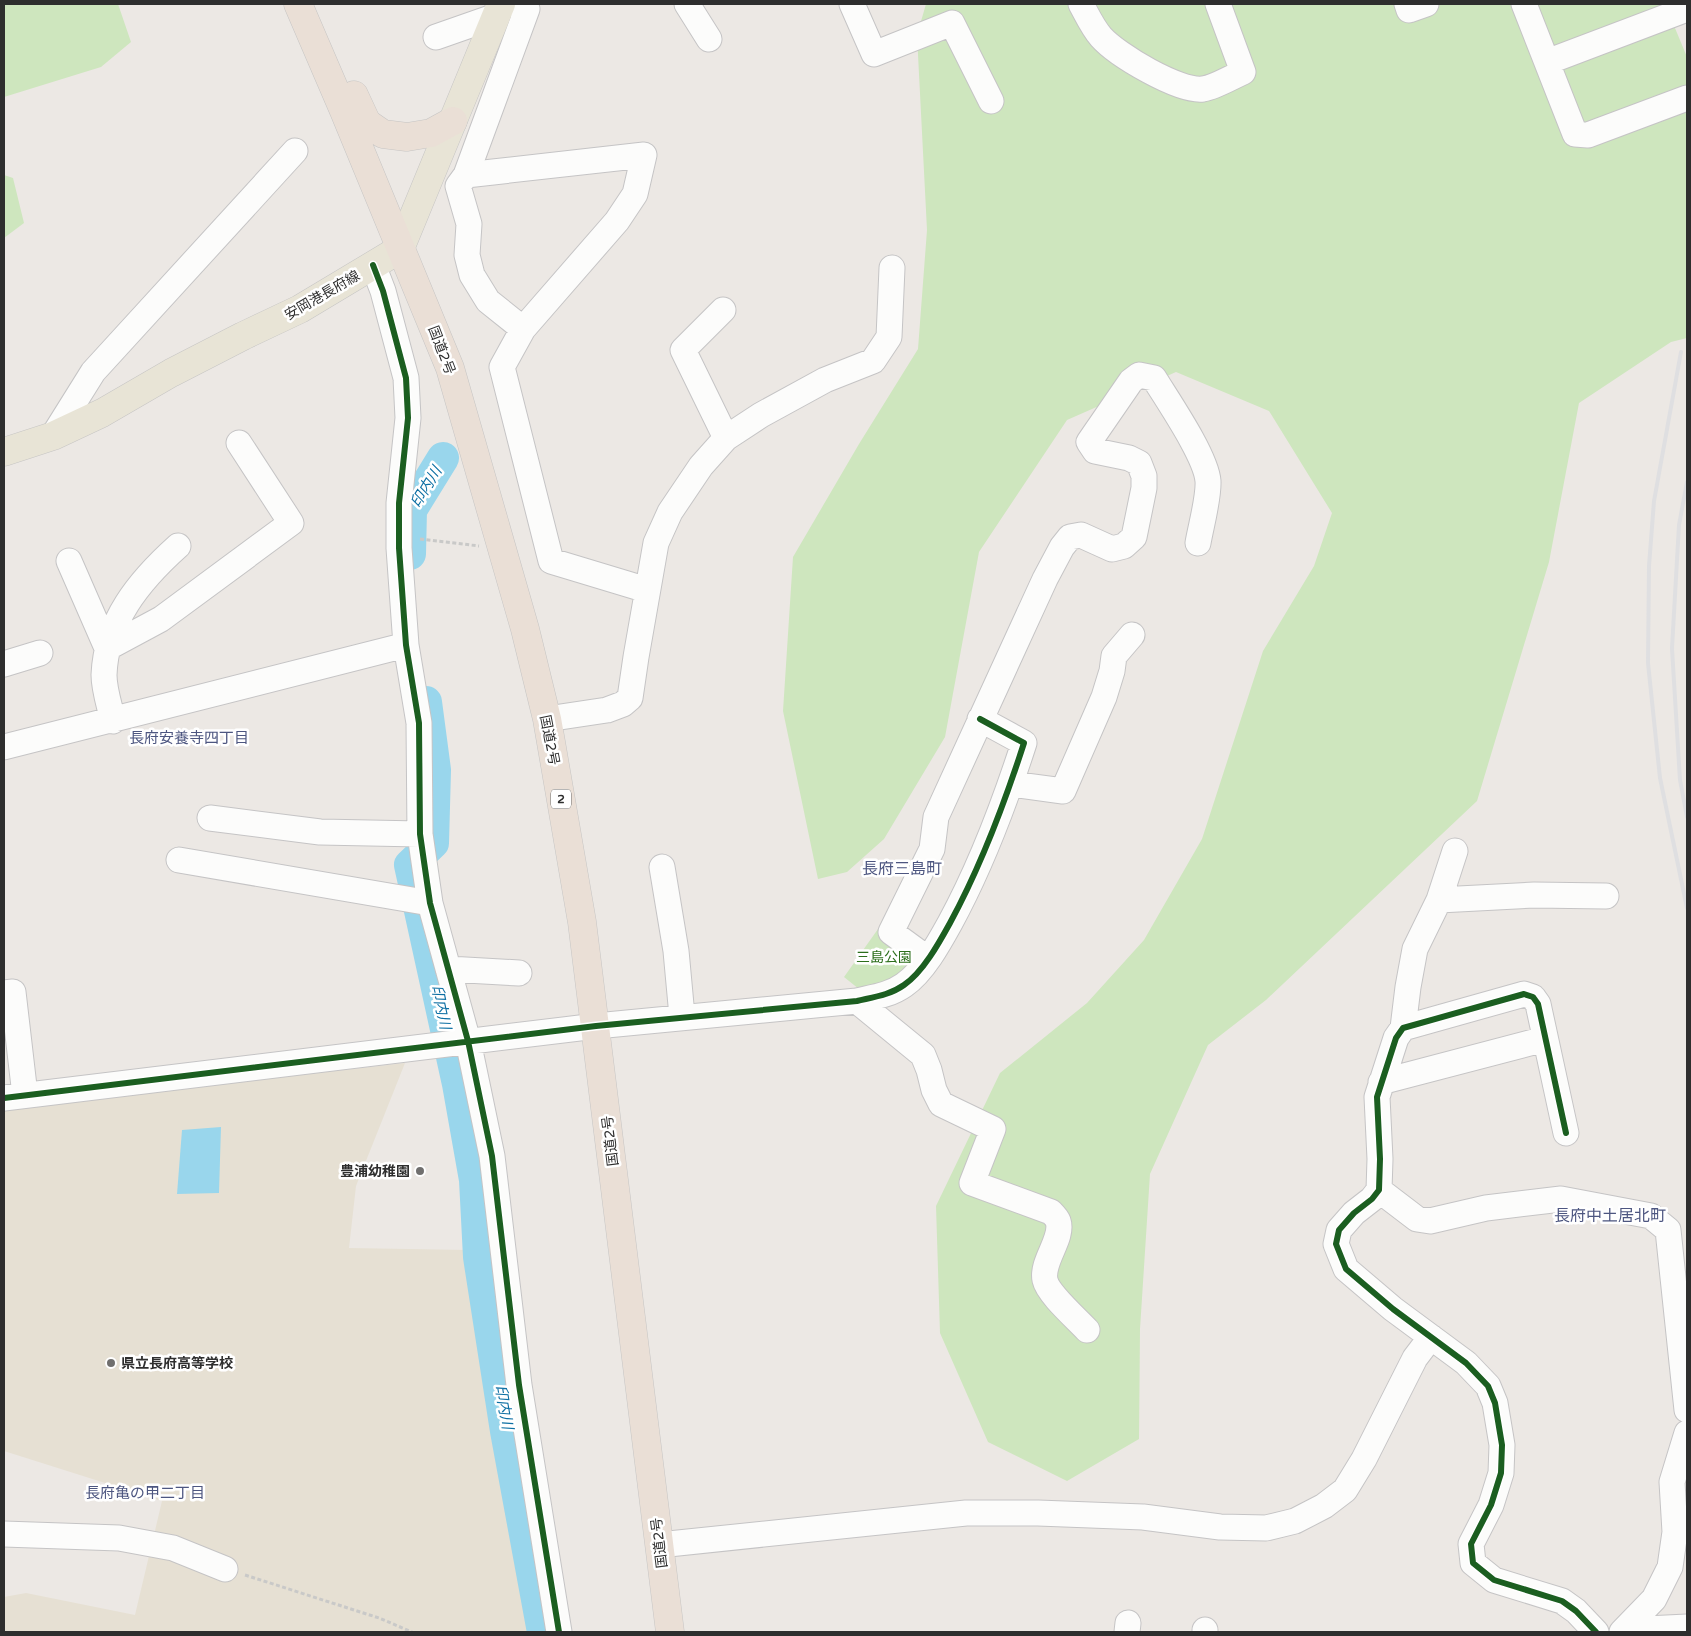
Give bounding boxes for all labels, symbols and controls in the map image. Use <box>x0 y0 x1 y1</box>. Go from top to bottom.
street label: 安岡港長府線 <box>282 267 363 324</box>
street label: 国道2号 <box>424 323 459 377</box>
water label: 印内川 <box>407 461 446 511</box>
street label: 国道2号 <box>536 714 563 767</box>
district label: 長府安養寺四丁目 <box>129 729 249 747</box>
road number: 2 <box>551 790 571 809</box>
district label: 長府三島町 <box>862 859 942 879</box>
park label: 三島公園 <box>856 949 912 966</box>
water label: 印内川 <box>428 983 455 1033</box>
street label: 国道2号 <box>599 1115 622 1167</box>
place label: 豊浦幼稚園 <box>340 1163 410 1180</box>
marker: 豊浦幼稚園 <box>414 1165 426 1177</box>
district label: 長府中土居北町 <box>1554 1206 1666 1226</box>
place label: 県立長府高等学校 <box>121 1355 233 1372</box>
marker: 県立長府高等学校 <box>105 1357 117 1369</box>
water label: 印内川 <box>491 1383 517 1433</box>
district label: 長府亀の甲二丁目 <box>85 1484 205 1502</box>
street label: 国道2号 <box>648 1517 671 1569</box>

